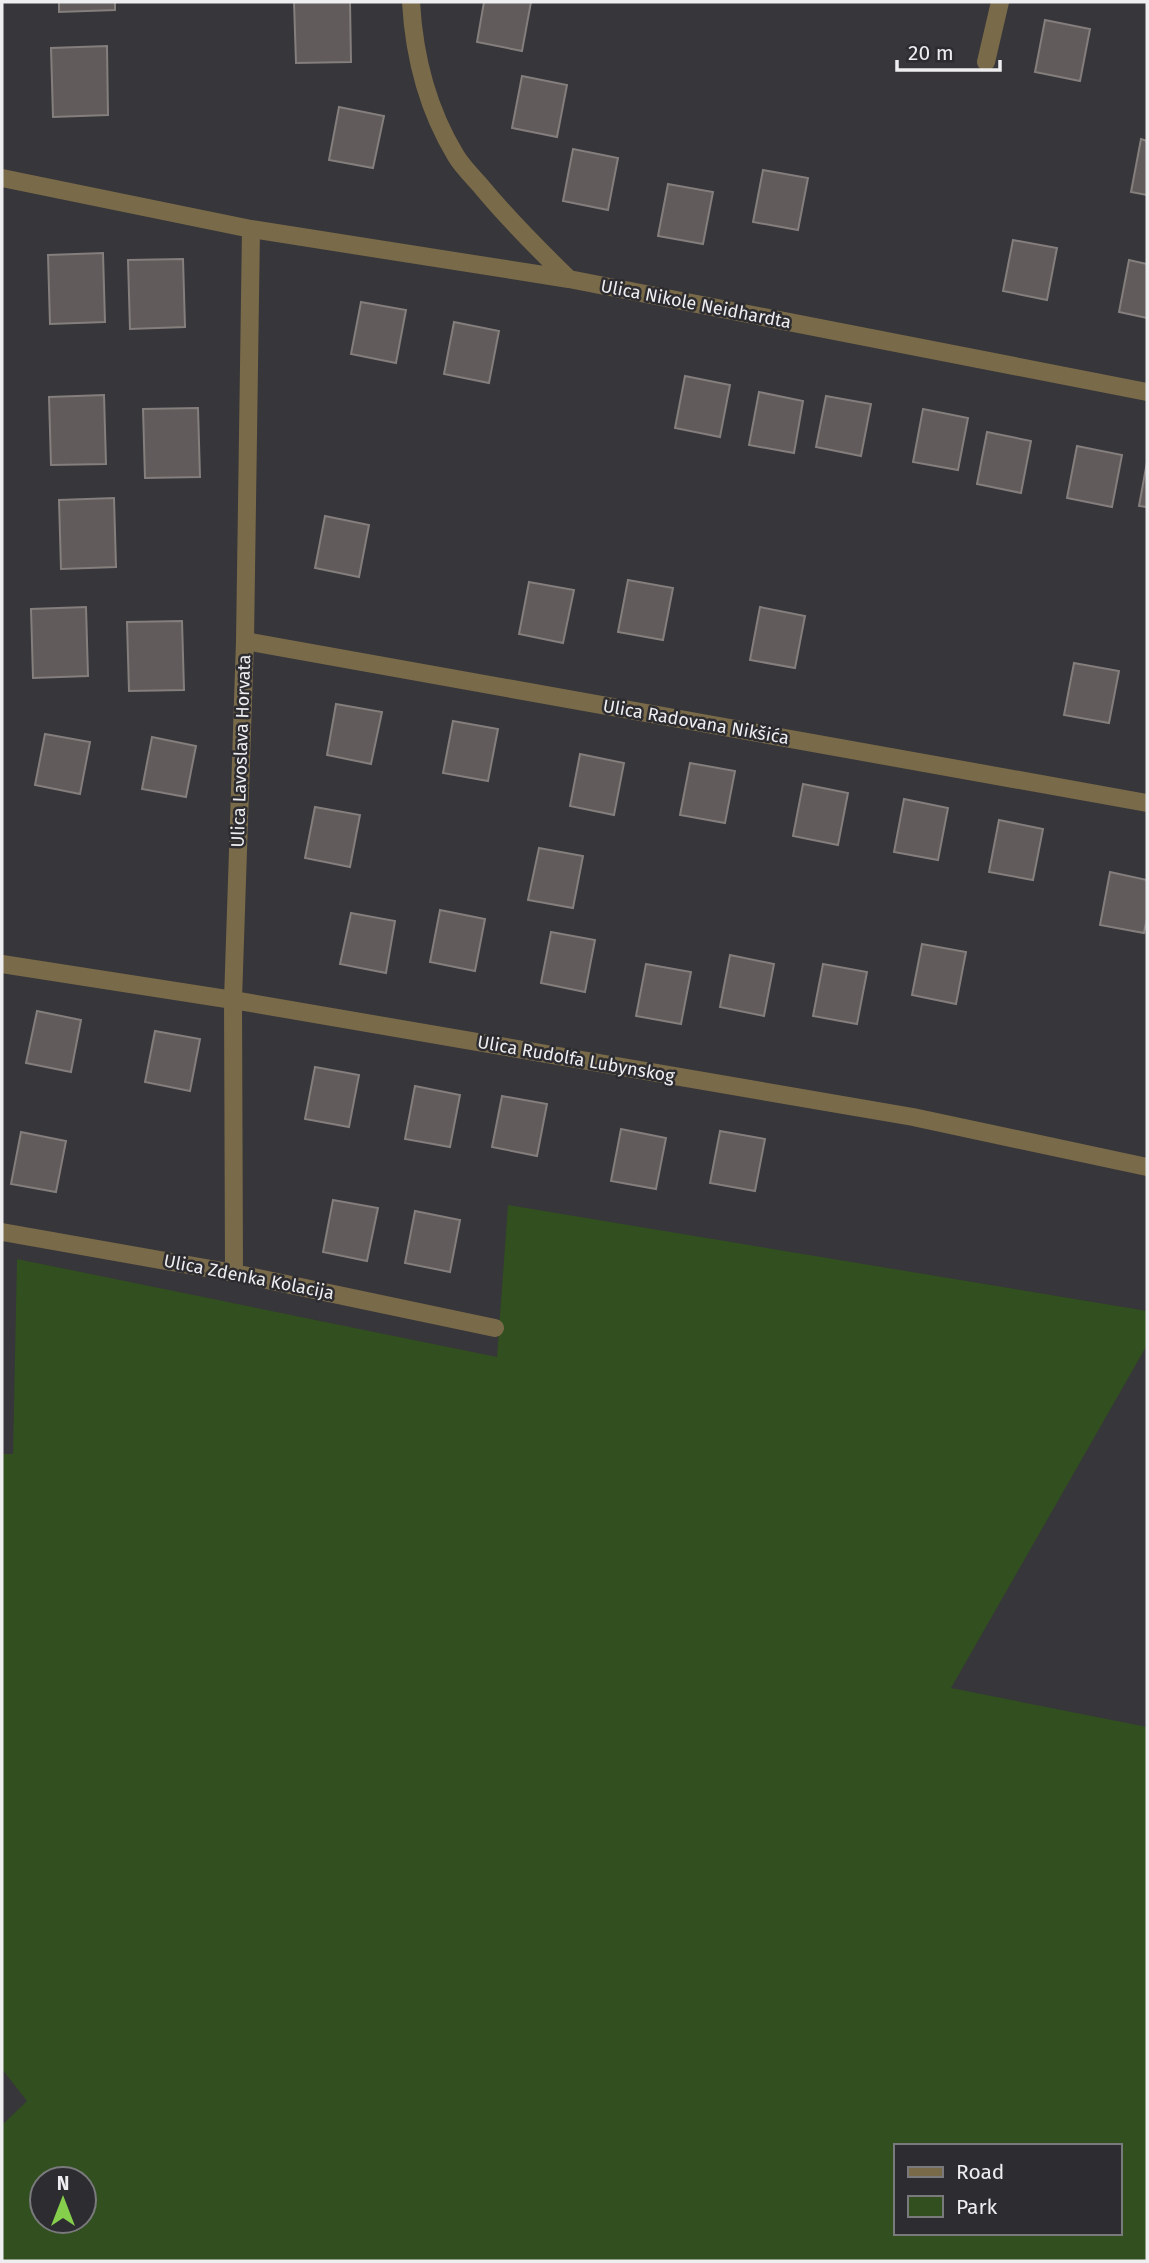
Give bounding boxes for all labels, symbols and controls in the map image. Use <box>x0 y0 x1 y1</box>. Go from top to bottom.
scale bar <box>897 28 1000 72</box>
text: 20 m <box>908 40 954 66</box>
street label: Ulica Nikole Neidhardta <box>599 275 793 333</box>
street label: Ulica Lavoslava Horvata <box>227 654 255 848</box>
street label: Ulica Radovana Nikšića <box>601 695 791 749</box>
street label: Ulica Rudolfa Lubynskog <box>476 1031 677 1087</box>
street label: Ulica Zdenka Kolacija <box>162 1250 336 1304</box>
legend <box>894 2144 1121 2235</box>
text: Road <box>956 2159 1004 2185</box>
north arrow <box>28 2165 98 2235</box>
text: N <box>57 2172 69 2195</box>
text: Park <box>956 2194 998 2220</box>

